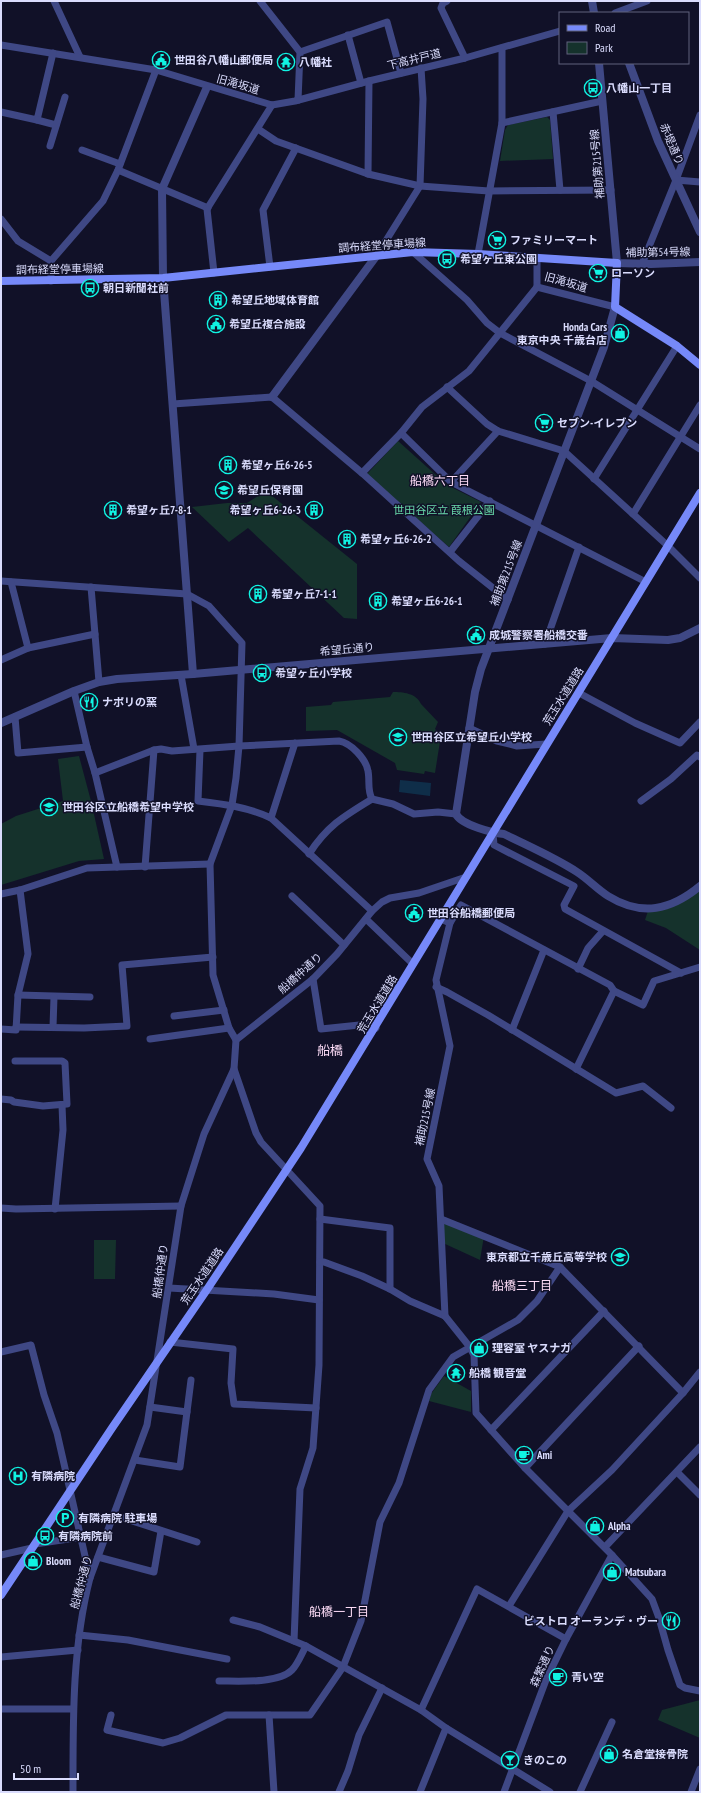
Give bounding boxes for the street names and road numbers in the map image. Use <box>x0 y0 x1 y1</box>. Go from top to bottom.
street label: 下高井戸道 <box>386 46 442 72</box>
street label: 旧滝坂道 <box>215 71 261 97</box>
street label: 赤堤通り <box>657 121 687 167</box>
street label: 補助第215号線 <box>587 129 607 199</box>
street label: 調布経堂停車場線 <box>338 235 426 255</box>
street label: 補助第54号線 <box>625 244 691 260</box>
street label: 調布経堂停車場線 <box>16 261 104 277</box>
street label: 旧滝坂道 <box>543 269 589 295</box>
street label: 補助第215号線 <box>487 538 525 608</box>
street label: 希望丘通り <box>319 640 375 658</box>
street label: 荒玉水道道路 <box>540 664 586 728</box>
street label: 船橋仲通り <box>275 949 325 997</box>
street label: 荒玉水道道路 <box>354 972 400 1036</box>
street label: 補助215号線 <box>412 1087 438 1147</box>
street label: 船橋仲通り <box>149 1243 171 1299</box>
street label: 荒玉水道道路 <box>178 1245 226 1307</box>
street label: 船橋仲通り <box>67 1554 95 1610</box>
street label: 森繁通り <box>527 1643 557 1689</box>

